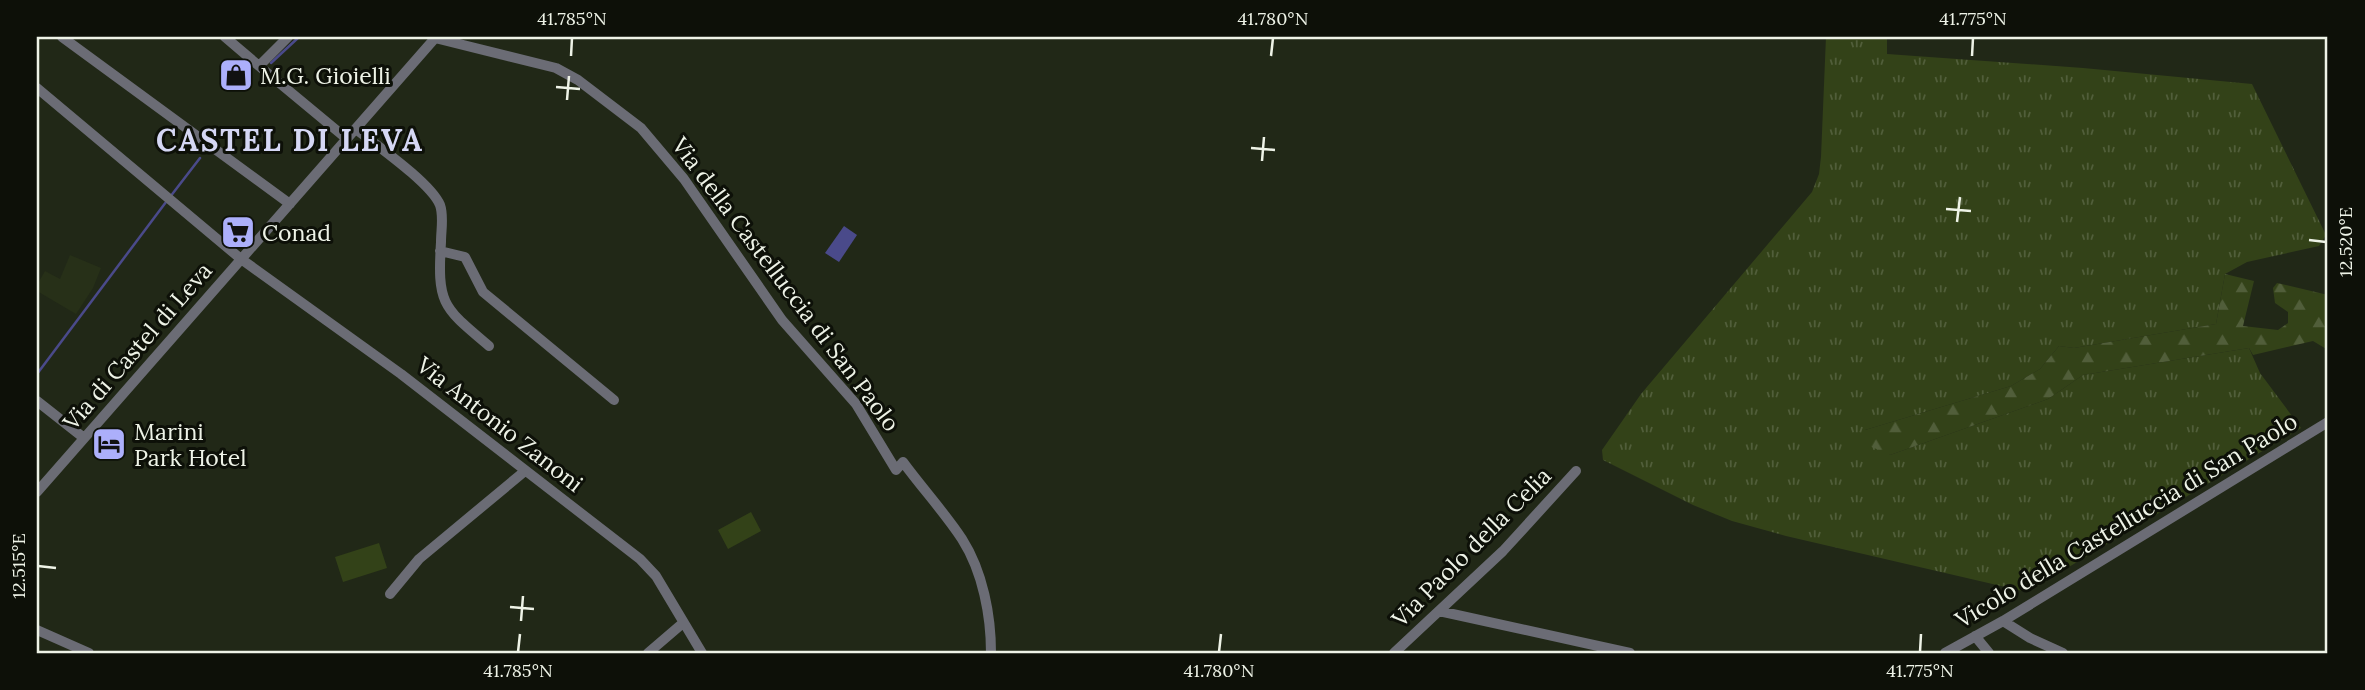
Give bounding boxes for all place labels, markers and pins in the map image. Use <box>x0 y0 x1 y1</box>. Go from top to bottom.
shop icon: M.G. Gioielli <box>217 56 255 94</box>
place label: M.G. Gioielli <box>260 61 391 90</box>
supermarket icon: Conad <box>219 213 257 251</box>
place label: Conad <box>262 218 331 247</box>
place label: Marini Park Hotel <box>134 417 246 472</box>
hotel icon: Marini Park Hotel <box>90 425 128 463</box>

